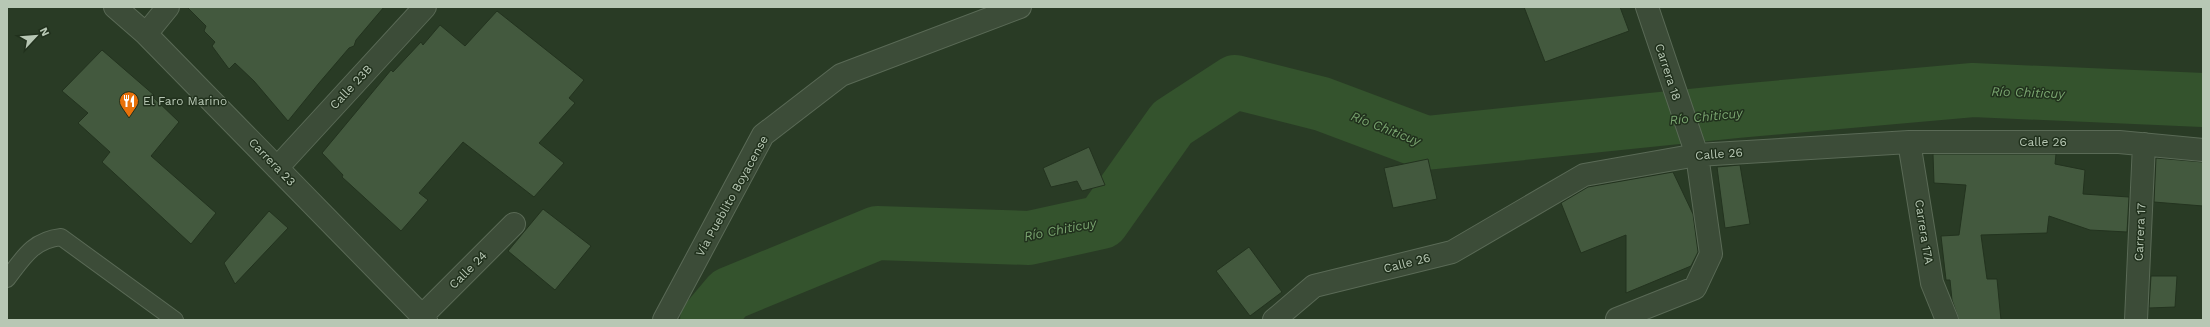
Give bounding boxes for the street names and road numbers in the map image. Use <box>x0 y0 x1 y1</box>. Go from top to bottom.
street label: Carrera 18 <box>1652 42 1684 102</box>
street label: Calle 23B <box>327 62 375 112</box>
street label: Vía Pueblito Boyacense <box>693 133 771 259</box>
street label: Carrera 23 <box>246 135 298 189</box>
street label: Calle 26 <box>2019 135 2067 149</box>
street label: Calle 26 <box>1695 145 1743 163</box>
street label: Carrera 17A <box>1912 199 1936 265</box>
street label: Carrera 17 <box>2131 202 2149 261</box>
street label: Calle 24 <box>446 248 490 292</box>
street label: Calle 26 <box>1382 250 1432 276</box>

